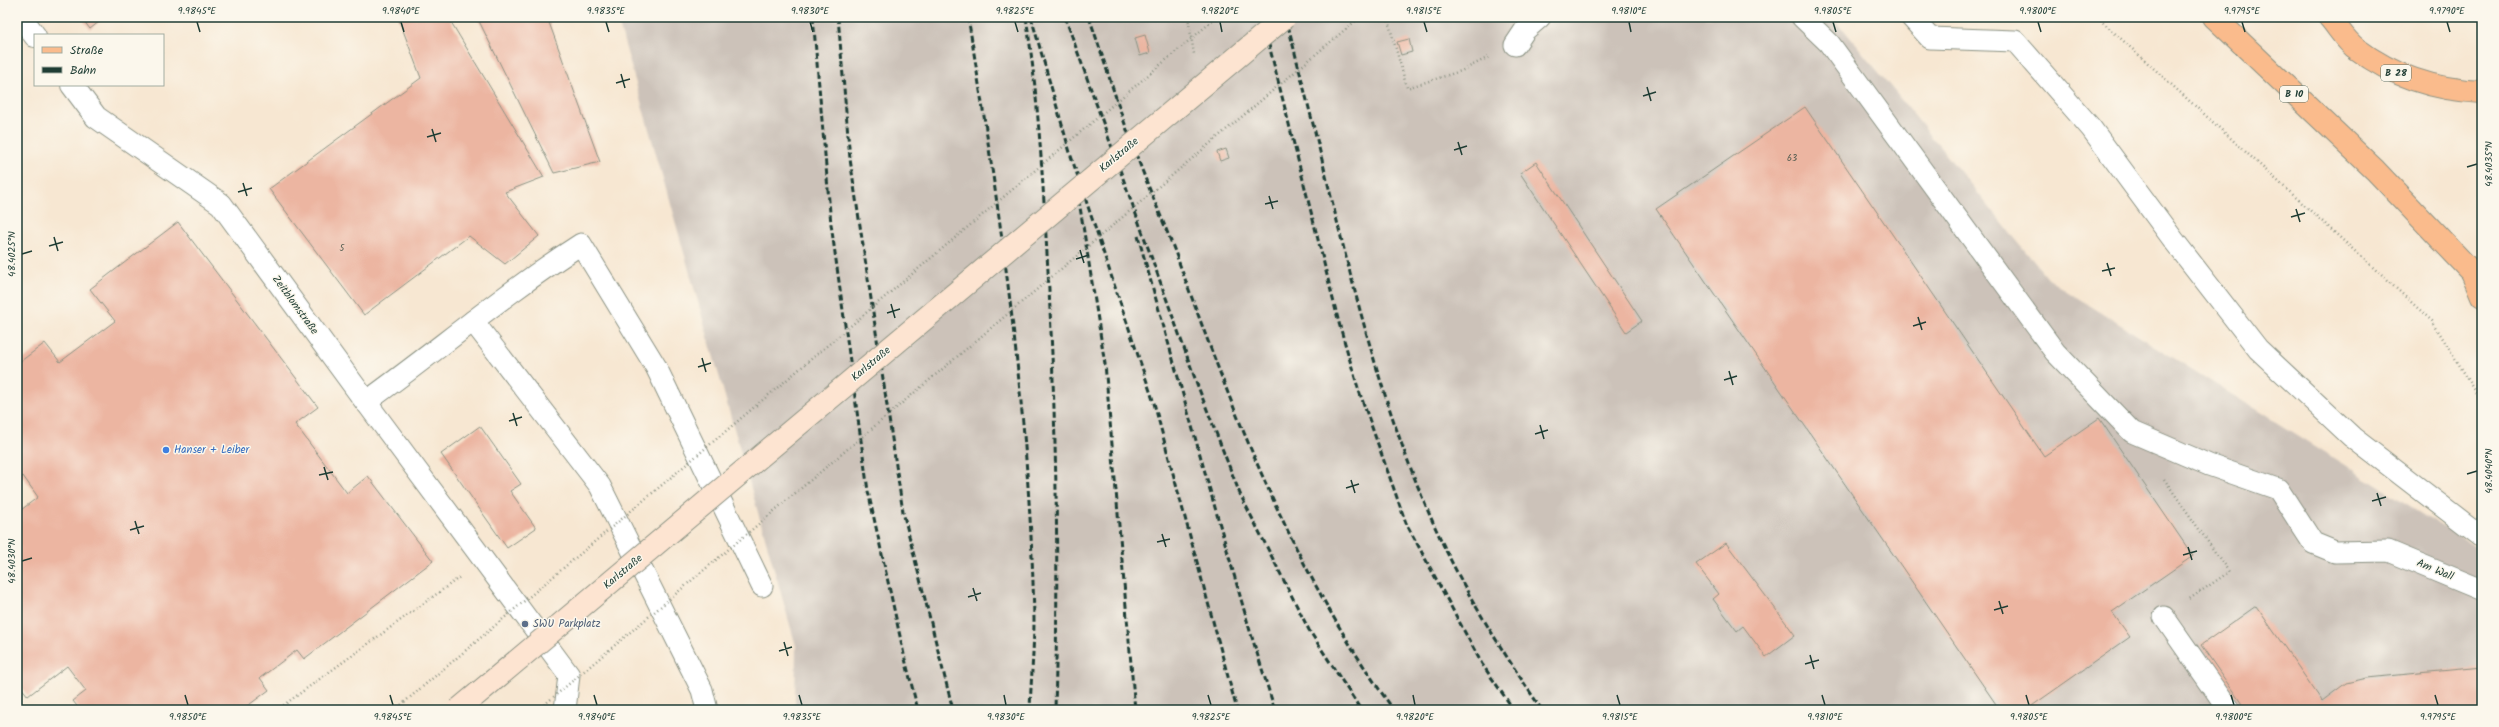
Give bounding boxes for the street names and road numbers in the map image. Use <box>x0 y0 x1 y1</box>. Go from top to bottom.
road number: B 28 <box>2381 65 2411 81</box>
road number: B 10 <box>2280 86 2308 102</box>
street label: Karlstraße <box>1095 133 1143 177</box>
street label: Zeitblomstraße <box>267 271 323 339</box>
street label: Karlstraße <box>847 342 895 386</box>
street label: Karlstraße <box>599 550 647 594</box>
street label: Am Wall <box>2414 554 2457 586</box>

